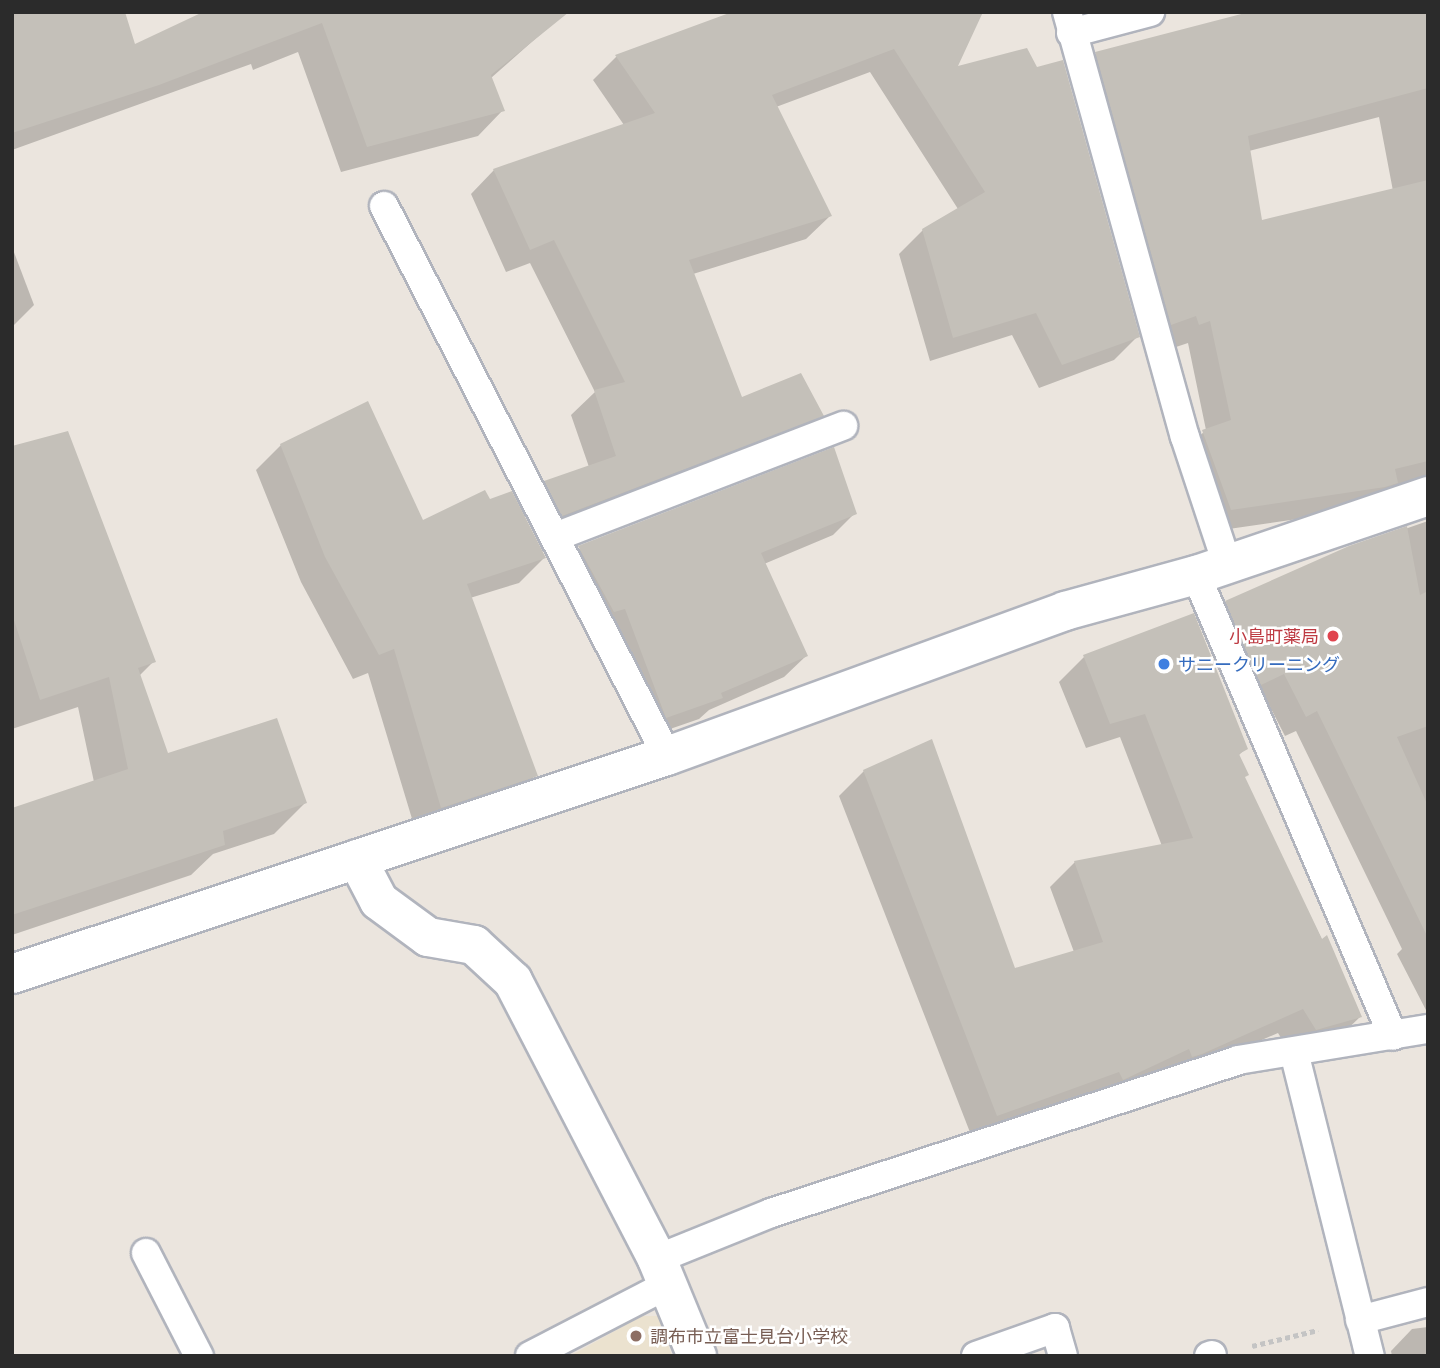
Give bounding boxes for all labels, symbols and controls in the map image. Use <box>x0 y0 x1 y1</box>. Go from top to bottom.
place label: 小島町薬局 <box>1229 625 1319 647</box>
marker: 小島町薬局 <box>1325 628 1341 644</box>
place label: サニークリーニング <box>1178 653 1340 675</box>
marker: サニークリーニング <box>1156 656 1172 672</box>
place label: 調布市立富士見台小学校 <box>650 1325 848 1347</box>
marker: 調布市立富士見台小学校 <box>628 1328 644 1344</box>

